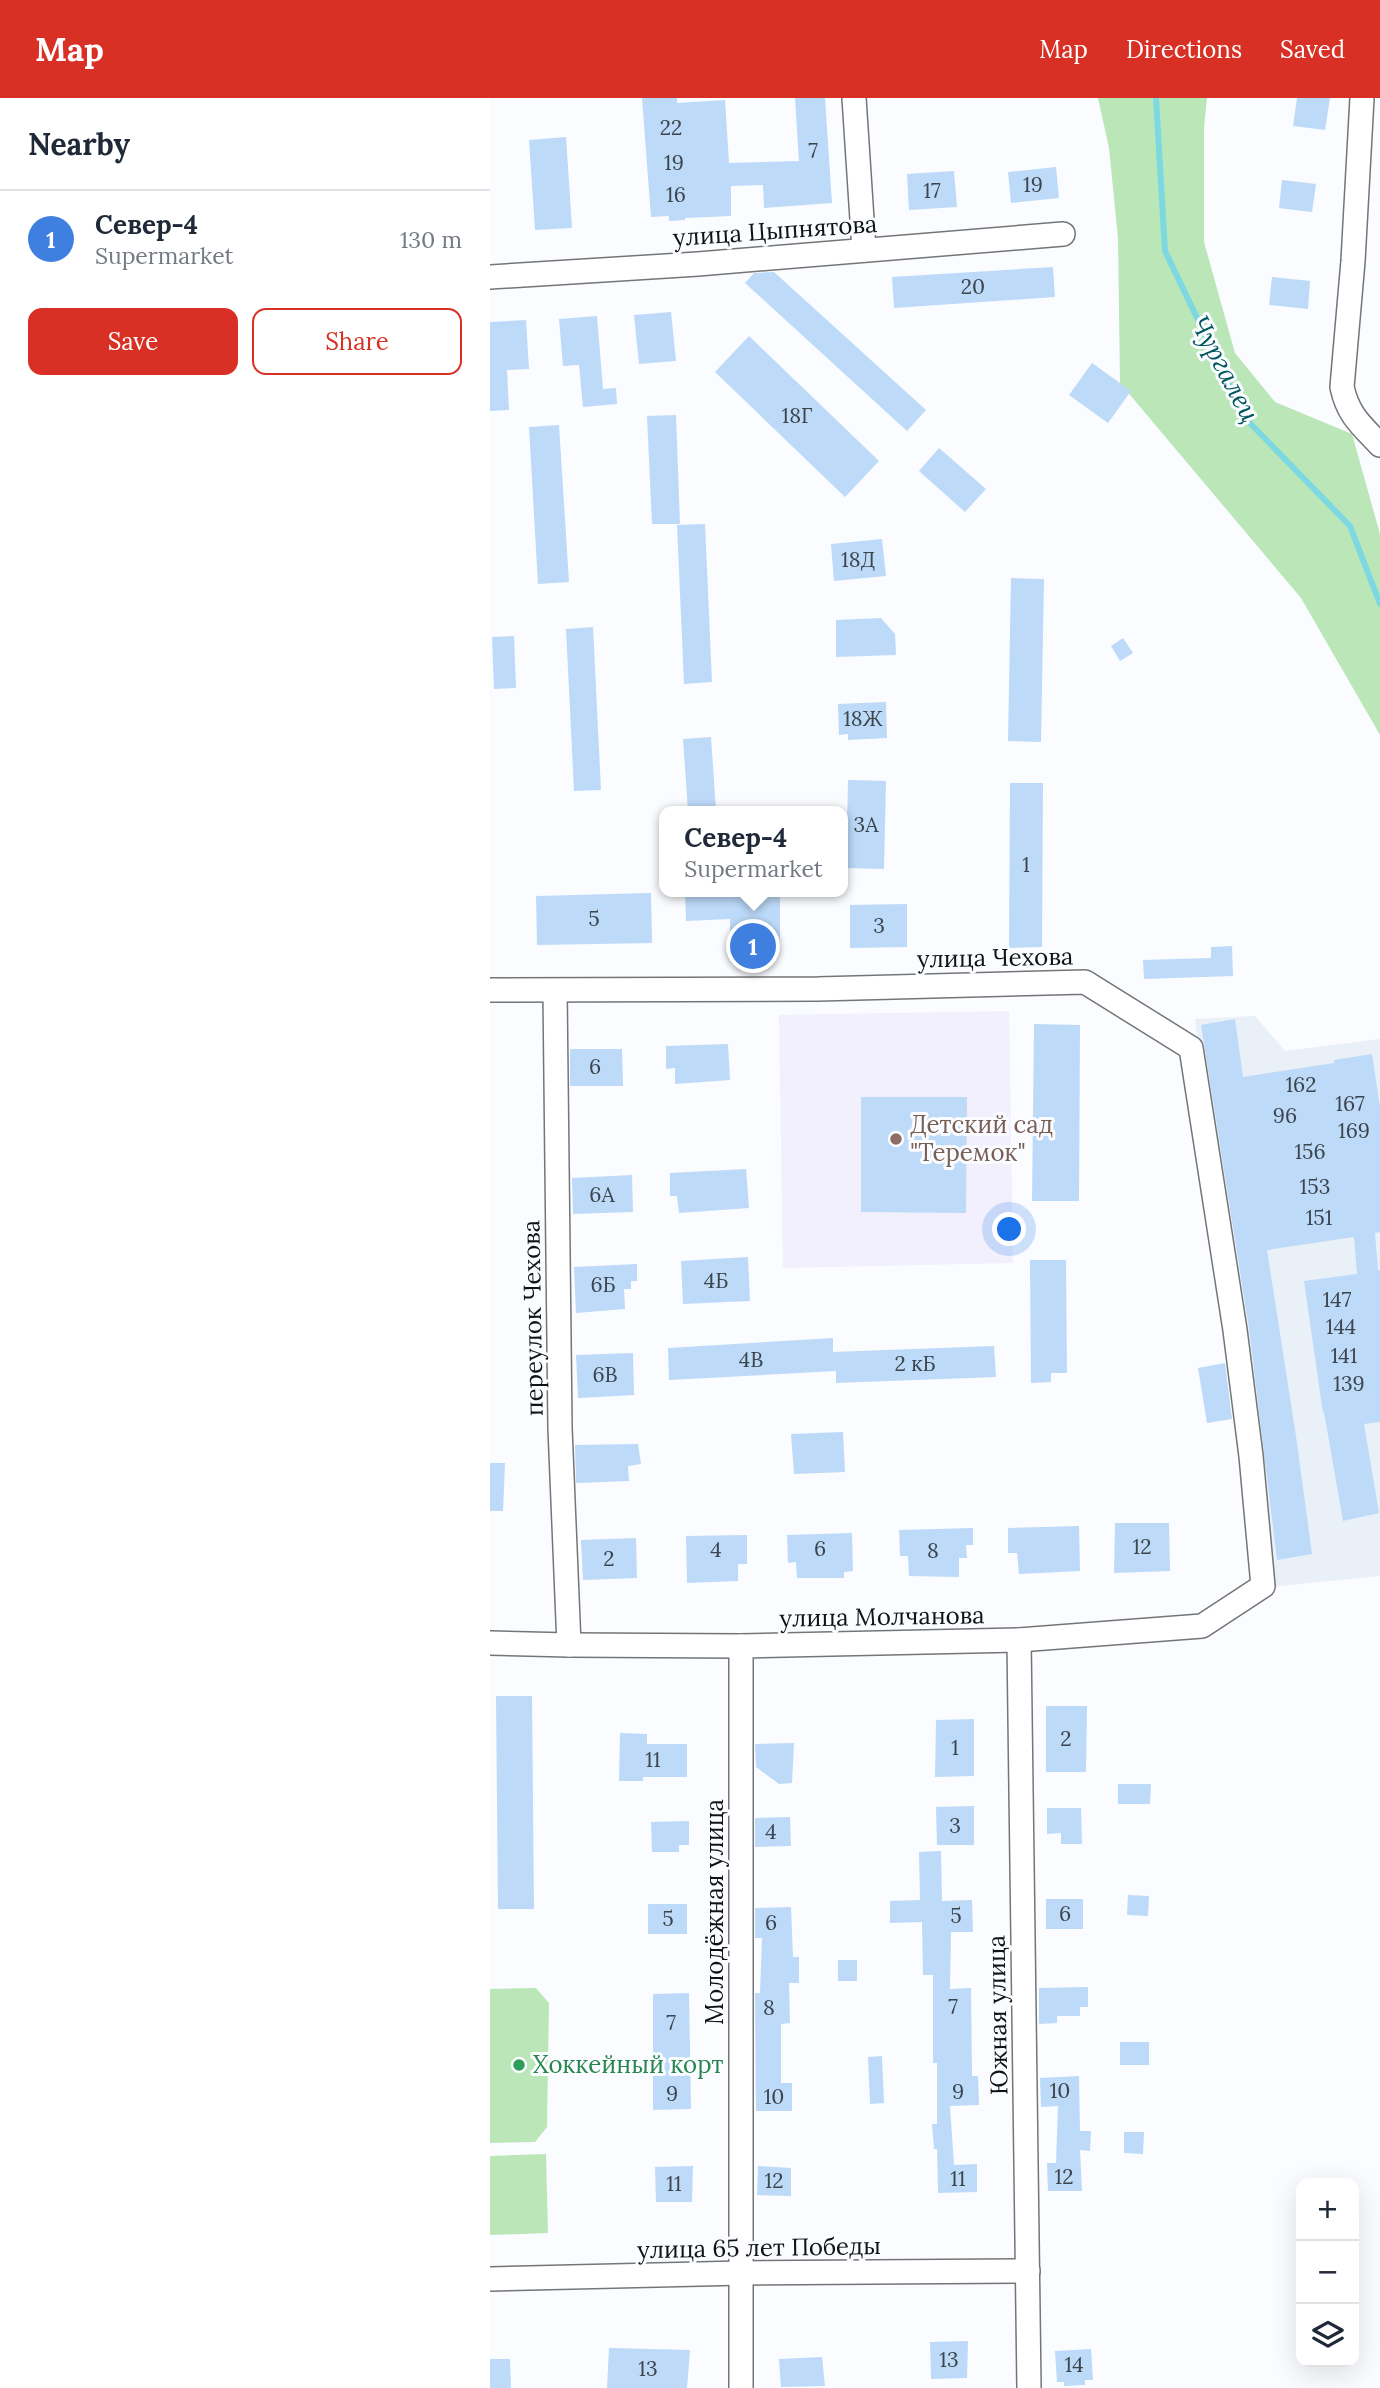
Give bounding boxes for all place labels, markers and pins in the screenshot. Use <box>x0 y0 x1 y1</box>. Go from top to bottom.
pin: 1 <box>730 920 776 972</box>
place label: Детский сад "Теремок" <box>910 1109 1053 1168</box>
marker: Детский сад "Теремок" <box>888 1131 904 1147</box>
place label: Хоккейный корт <box>533 2049 723 2080</box>
marker: Хоккейный корт <box>511 2057 527 2073</box>

